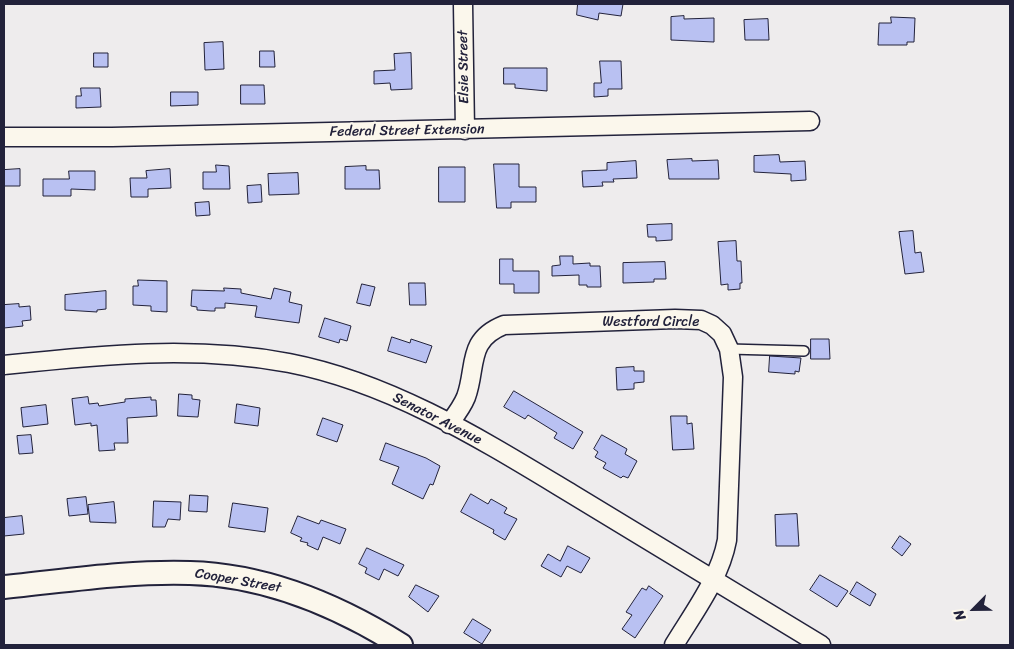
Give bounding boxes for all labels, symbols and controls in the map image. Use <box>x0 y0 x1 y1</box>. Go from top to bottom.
street label: Elsie Street <box>455 30 473 104</box>
street label: Federal Street Extension <box>329 121 485 141</box>
street label: Westford Circle <box>602 314 700 330</box>
street label: Senator Avenue <box>390 389 484 449</box>
street label: Cooper Street <box>194 565 282 597</box>
north arrow <box>949 584 999 634</box>
text: N <box>946 606 973 624</box>

